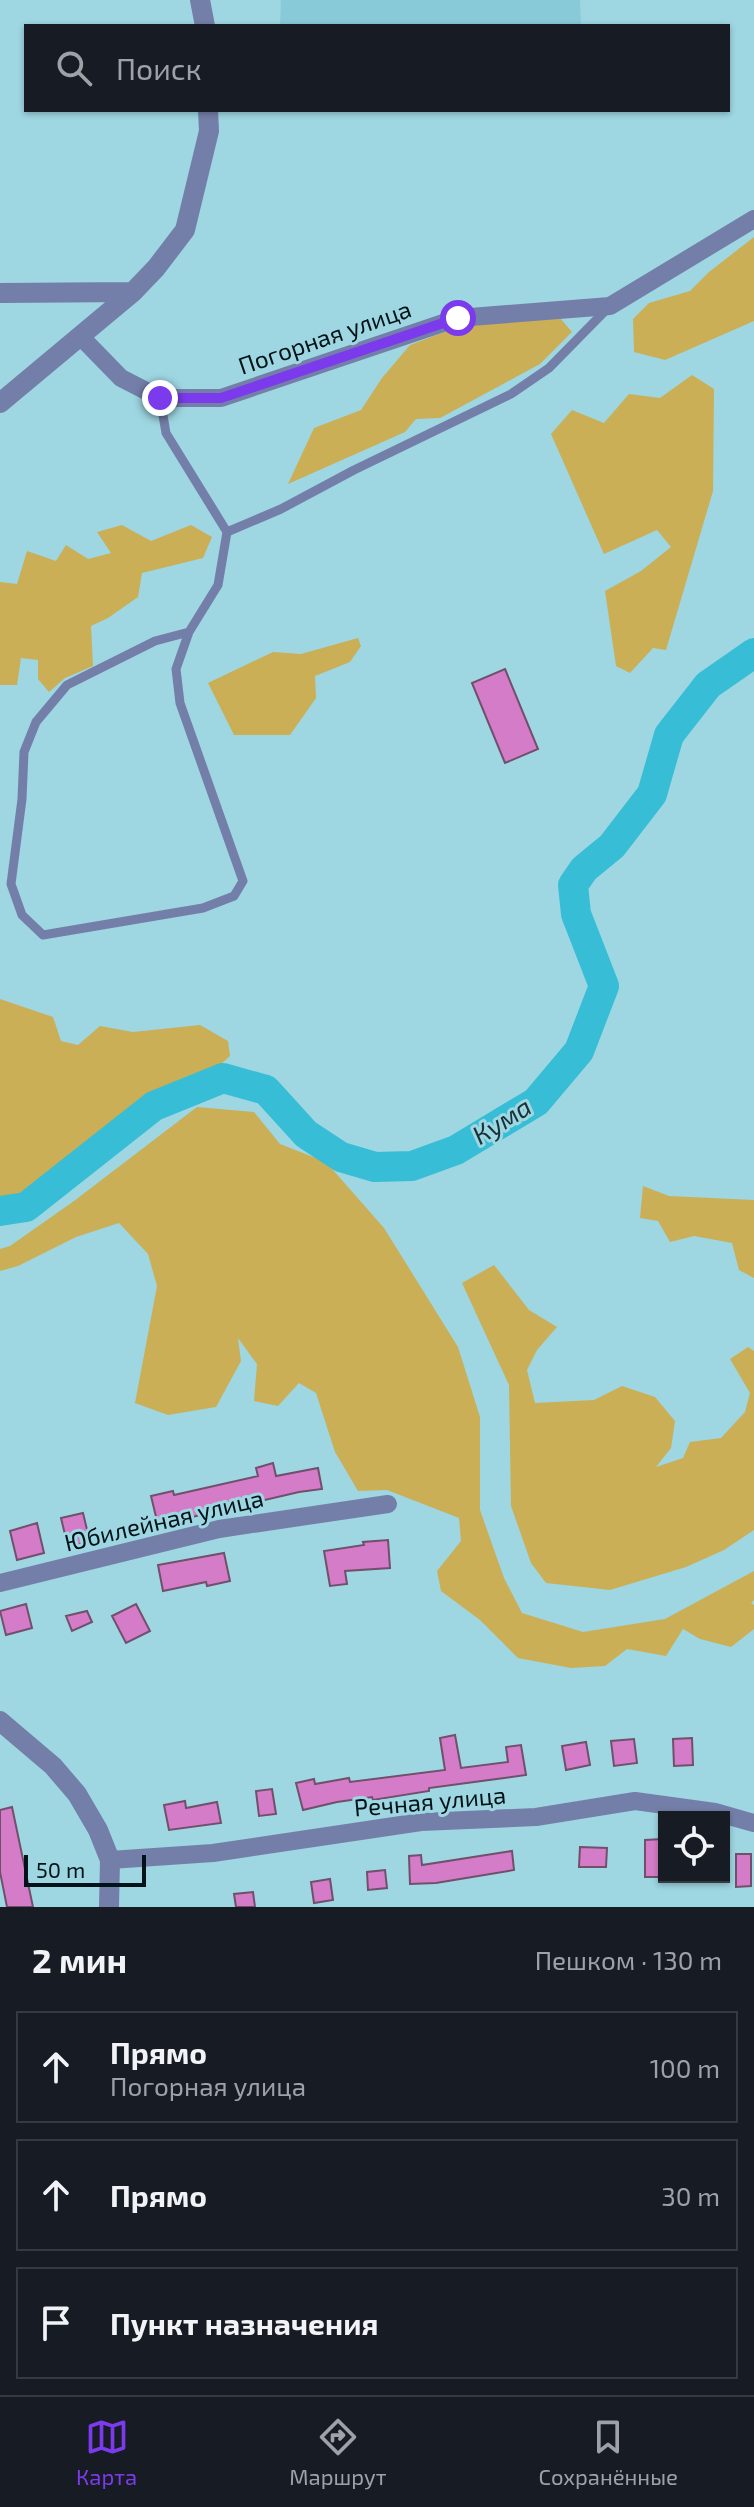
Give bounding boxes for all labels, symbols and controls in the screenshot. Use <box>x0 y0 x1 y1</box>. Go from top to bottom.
search box <box>24 24 730 112</box>
icon: search <box>52 46 96 90</box>
text: Поиск <box>116 50 202 86</box>
street label: Погорная улица <box>234 293 415 381</box>
route start <box>440 300 476 336</box>
route end <box>142 380 178 416</box>
water label: Кума <box>466 1090 536 1150</box>
street label: Юбилейная улица <box>61 1483 266 1558</box>
street label: Речная улица <box>353 1779 507 1823</box>
map controls <box>658 1811 730 1883</box>
button: locate <box>658 1811 730 1883</box>
scale bar <box>24 1851 146 1887</box>
text: 50 m <box>36 1856 85 1882</box>
text: 2 мин <box>32 1939 127 1980</box>
text: Пешком · 130 m <box>535 1944 722 1975</box>
text: Прямо <box>110 2034 207 2070</box>
icon: ahead <box>34 2045 78 2089</box>
text: 100 m <box>650 2052 720 2083</box>
text: Погорная улица <box>110 2070 306 2101</box>
icon: ahead <box>34 2173 78 2217</box>
text: Прямо <box>110 2177 207 2213</box>
text: 30 m <box>661 2180 720 2211</box>
icon: arrive <box>34 2301 78 2345</box>
text: Пункт назначения <box>110 2305 378 2341</box>
tab: Карта <box>76 2415 137 2489</box>
tab: Маршрут <box>289 2415 386 2489</box>
tab: Сохранённые <box>539 2415 678 2489</box>

